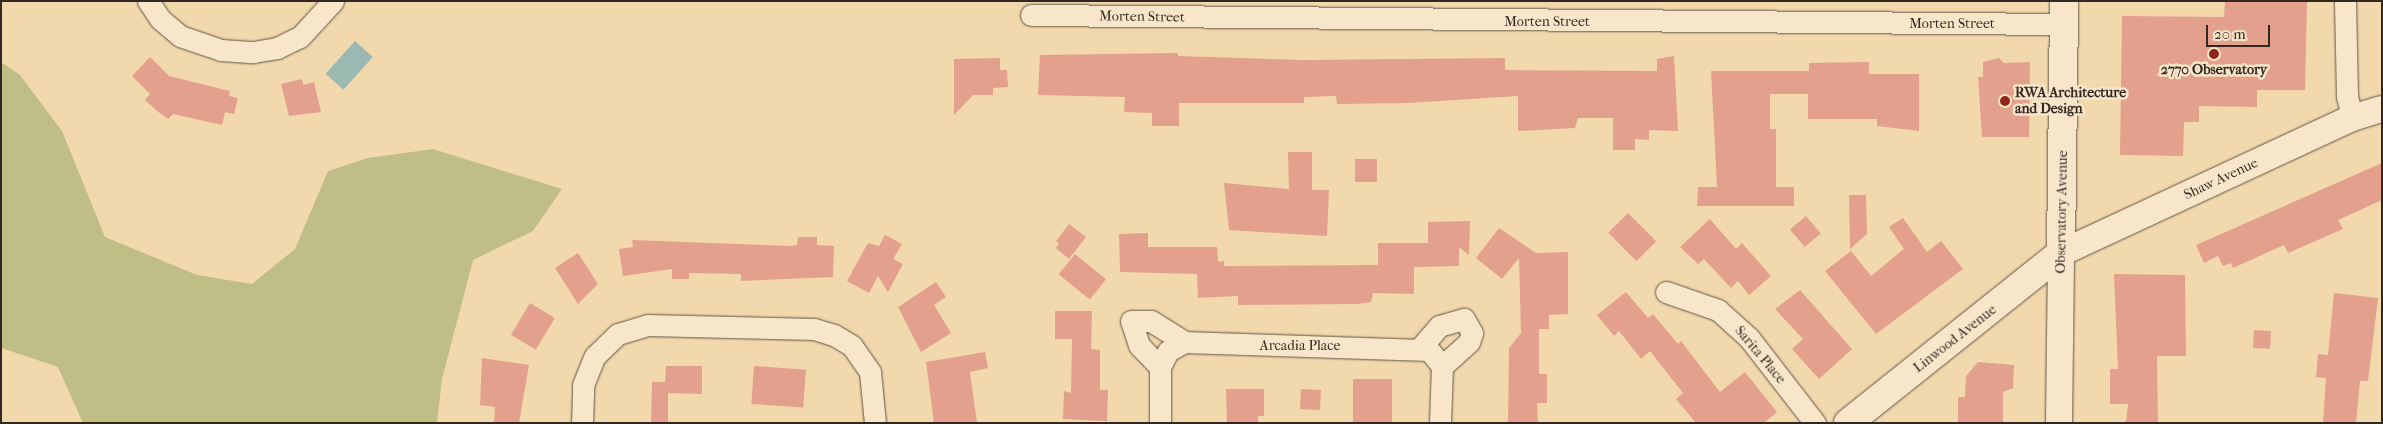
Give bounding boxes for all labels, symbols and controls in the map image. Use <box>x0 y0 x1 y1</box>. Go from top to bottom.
street label: Morten Street <box>1099 8 1185 26</box>
street label: Morten Street <box>1504 14 1590 30</box>
scale bar <box>2208 15 2272 47</box>
street label: Morten Street <box>1909 16 1995 32</box>
text: 20 m <box>2214 25 2246 43</box>
marker: 2770 Observatory <box>2208 48 2220 60</box>
place label: 2770 Observatory <box>2161 62 2267 78</box>
place label: RWA Architecture and Design <box>2015 85 2126 118</box>
marker: RWA Architecture and Design <box>1999 95 2011 107</box>
street label: Observatory Avenue <box>2053 150 2071 274</box>
street label: Shaw Avenue <box>2181 155 2261 203</box>
street label: Linwood Avenue <box>1910 301 2000 377</box>
street label: Sarita Place <box>1731 323 1789 387</box>
street label: Arcadia Place <box>1260 338 1340 354</box>

